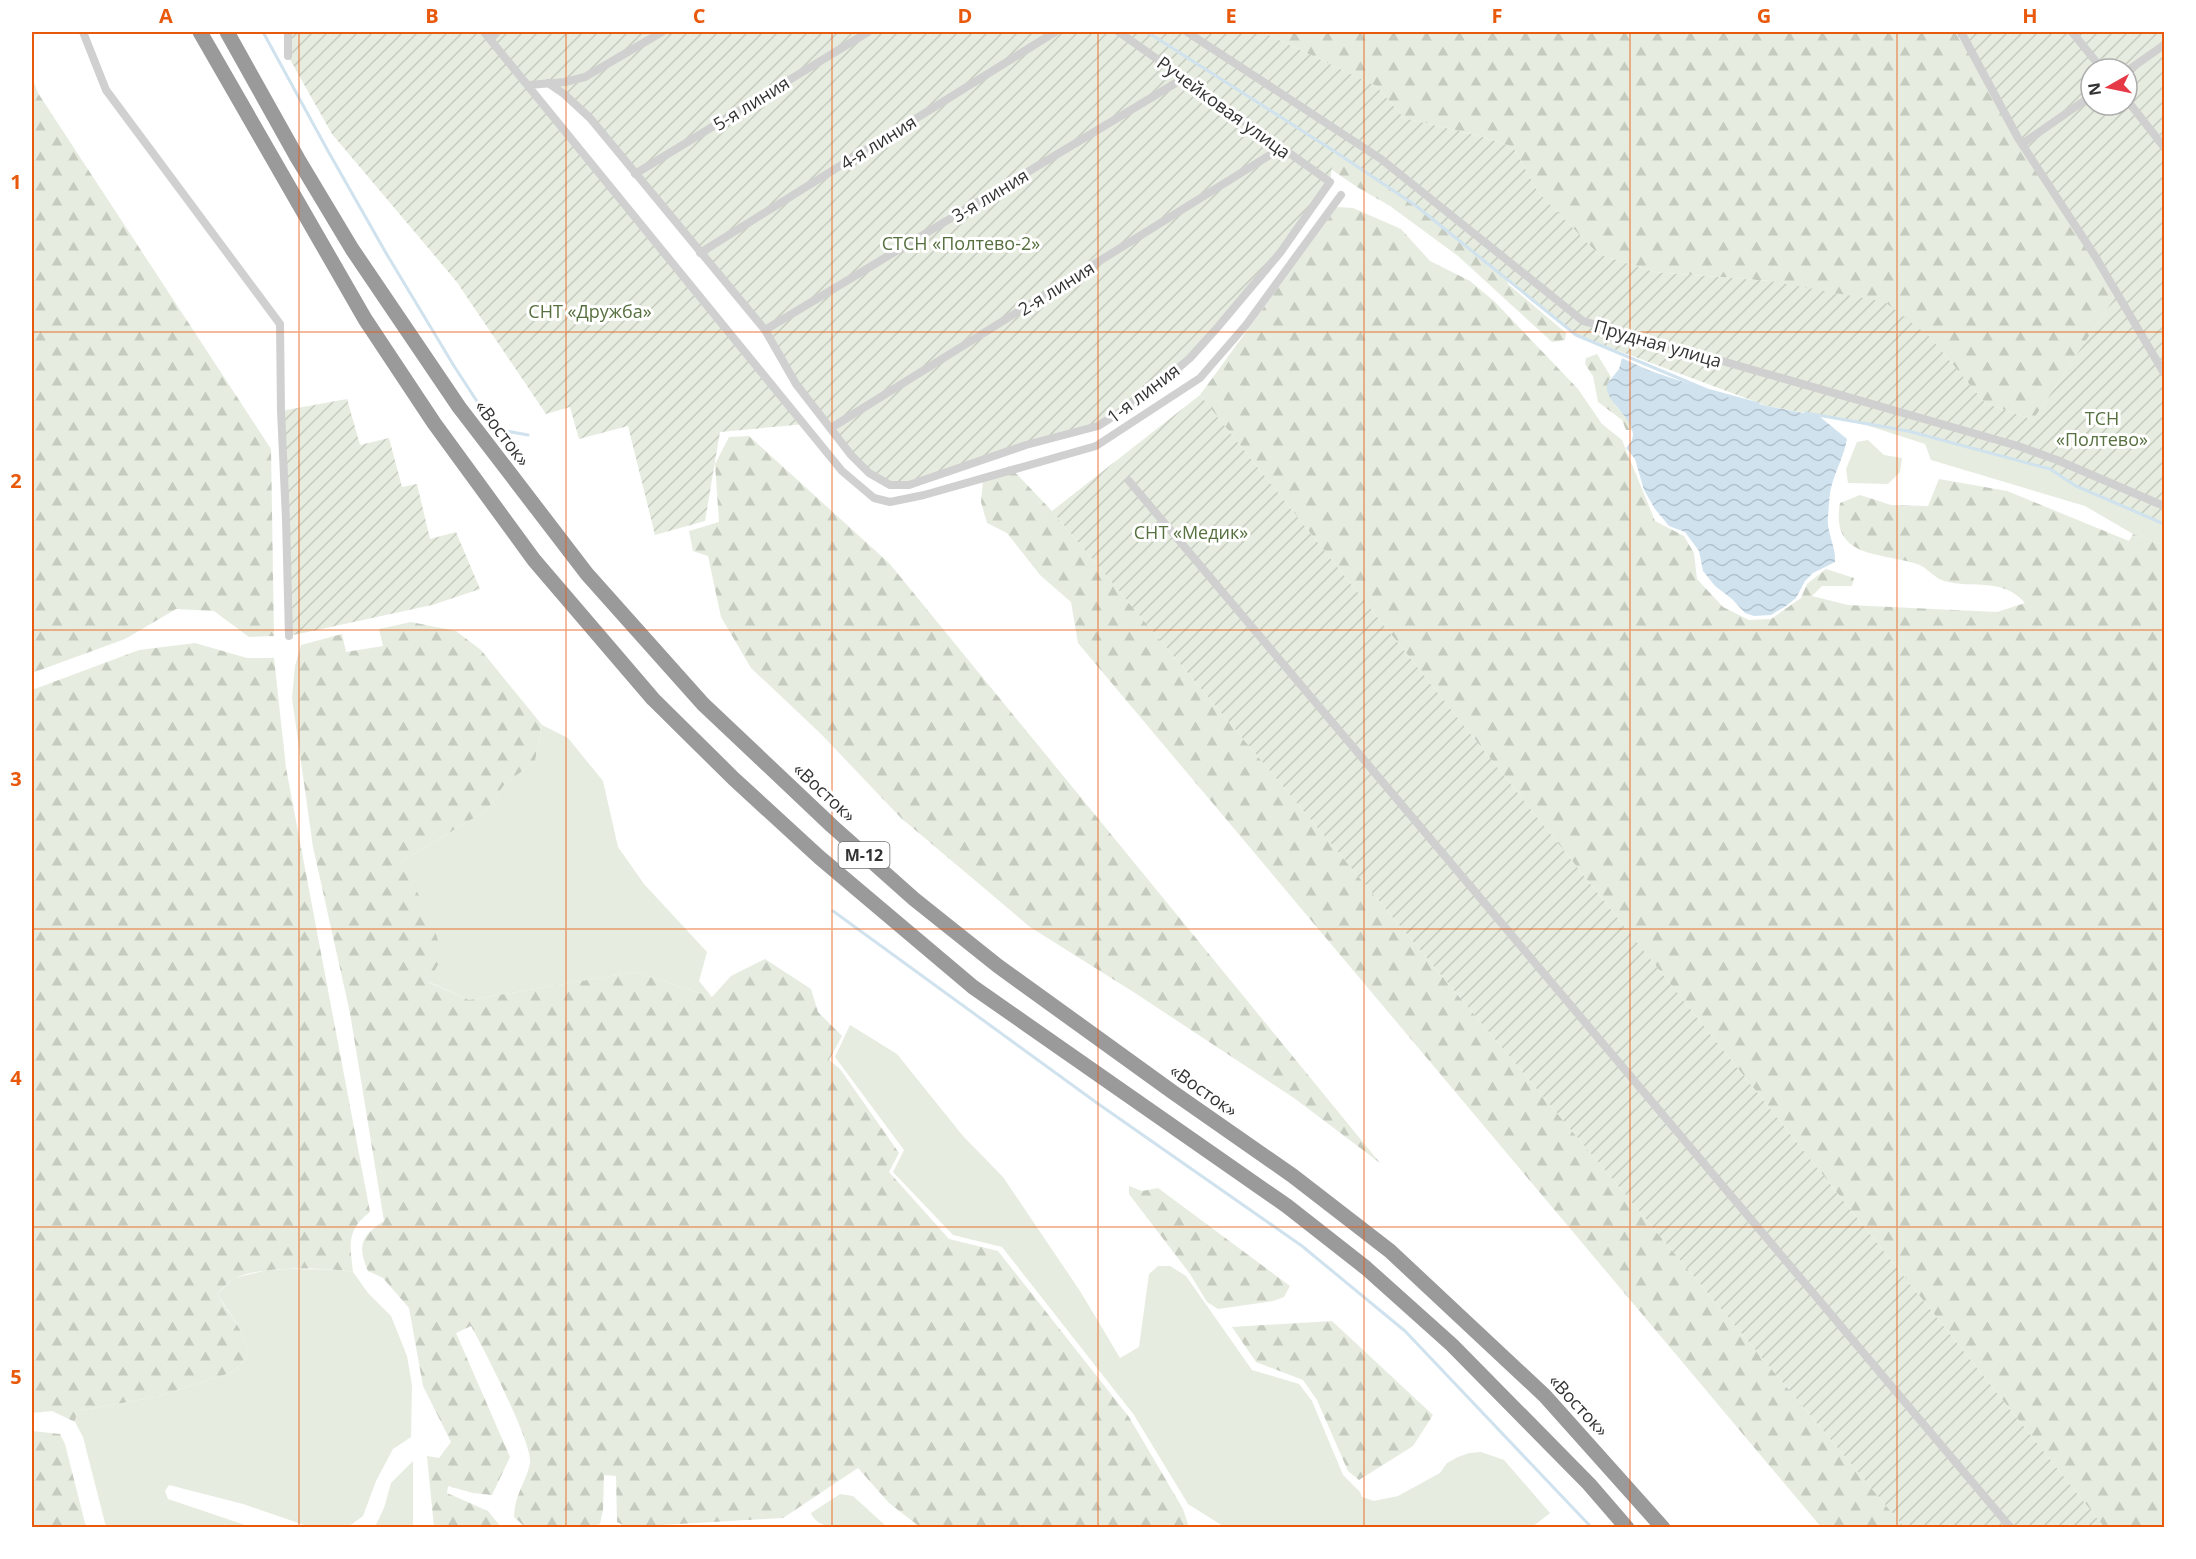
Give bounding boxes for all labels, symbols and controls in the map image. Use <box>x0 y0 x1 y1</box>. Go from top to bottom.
text: A <box>159 2 173 29</box>
text: B <box>425 2 439 29</box>
text: C <box>693 2 706 29</box>
text: D <box>958 2 972 29</box>
text: E <box>1225 2 1237 29</box>
text: F <box>1492 2 1502 29</box>
text: G <box>1757 2 1771 29</box>
text: H <box>2022 2 2038 29</box>
street label: Ручейковая улица <box>1152 50 1296 164</box>
north arrow <box>2079 57 2139 117</box>
street label: 5-я линия <box>708 70 794 136</box>
text: N <box>2082 81 2106 97</box>
street label: 4-я линия <box>835 109 921 175</box>
street label: 3-я линия <box>947 163 1033 227</box>
text: 1 <box>10 168 22 195</box>
park label: СТСН «Полтево-2» <box>882 231 1040 255</box>
street label: 2-я линия <box>1013 255 1099 321</box>
park label: СНТ «Дружба» <box>528 299 652 323</box>
street label: Прудная улица <box>1591 313 1725 373</box>
street label: 1-я линия <box>1102 358 1184 428</box>
street label: «Восток» <box>470 395 536 471</box>
park label: ТСН «Полтево» <box>2056 406 2148 451</box>
text: 2 <box>10 467 22 494</box>
park label: СНТ «Медик» <box>1134 520 1248 544</box>
street label: «Восток» <box>788 757 862 827</box>
text: 3 <box>10 765 22 792</box>
road number: М-12 <box>838 842 890 868</box>
street label: «Восток» <box>1165 1058 1243 1122</box>
text: 4 <box>10 1064 22 1091</box>
text: 5 <box>10 1363 22 1390</box>
street label: «Восток» <box>1544 1368 1614 1442</box>

